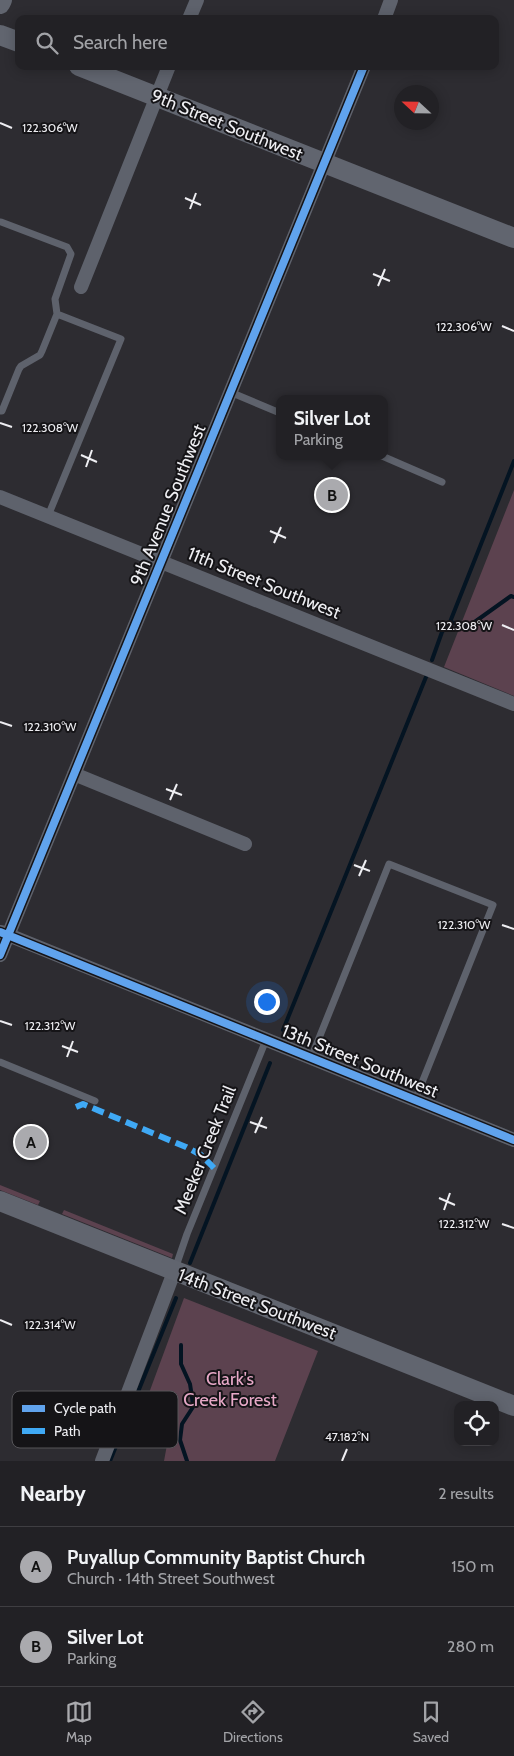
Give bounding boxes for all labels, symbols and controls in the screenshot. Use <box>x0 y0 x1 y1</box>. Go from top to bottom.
search box <box>15 15 499 70</box>
icon: search <box>33 29 61 57</box>
text: Search here <box>73 31 167 54</box>
street label: 9th Street Southwest <box>148 85 306 165</box>
north arrow <box>394 85 439 130</box>
text: 122.306°W <box>22 120 78 135</box>
text: 122.306°W <box>436 319 492 334</box>
popup <box>276 395 388 460</box>
text: Silver Lot <box>294 407 370 430</box>
text: 122.308°W <box>22 420 79 435</box>
street label: 9th Avenue Southwest <box>125 421 211 589</box>
text: Parking <box>294 430 343 449</box>
pin: B <box>316 476 348 514</box>
street label: 11th Street Southwest <box>184 542 344 624</box>
text: 122.308°W <box>436 618 493 633</box>
text: 122.310°W <box>24 719 77 734</box>
text: 122.310°W <box>438 917 491 932</box>
your location <box>254 989 280 1015</box>
text: 122.312°W <box>25 1018 76 1033</box>
street label: 13th Street Southwest <box>278 1020 442 1102</box>
street label: Meeker Creek Trail <box>169 1082 241 1217</box>
pin: A <box>15 1123 47 1161</box>
text: 122.312°W <box>439 1216 490 1231</box>
street label: 14th Street Southwest <box>175 1264 339 1344</box>
text: 122.314°W <box>24 1317 76 1332</box>
park label: Clark's Creek Forest <box>183 1368 277 1411</box>
legend <box>12 1391 178 1448</box>
text: Cycle path <box>54 1399 116 1417</box>
map controls <box>454 1401 499 1446</box>
button: locate <box>454 1401 499 1446</box>
text: Path <box>54 1422 81 1440</box>
text: 47.182°N <box>325 1429 369 1444</box>
text: Nearby <box>20 1481 86 1506</box>
text: 2 results <box>438 1484 494 1503</box>
text: Puyallup Community Baptist Church <box>67 1546 365 1569</box>
text: A <box>31 1557 41 1576</box>
text: 150 m <box>451 1557 494 1576</box>
text: Church · 14th Street Southwest <box>67 1569 275 1588</box>
text: Silver Lot <box>67 1626 144 1649</box>
text: B <box>31 1637 41 1656</box>
text: 280 m <box>447 1637 494 1656</box>
text: Parking <box>67 1649 116 1668</box>
tab: Map <box>65 1698 93 1746</box>
tab: Directions <box>223 1698 283 1746</box>
tab: Saved <box>413 1698 449 1746</box>

